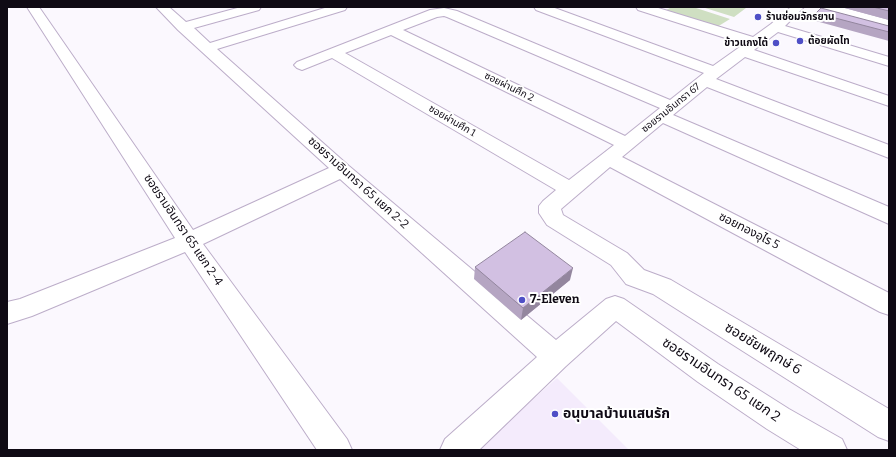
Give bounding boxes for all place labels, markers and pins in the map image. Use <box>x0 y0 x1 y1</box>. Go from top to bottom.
place label: ร้านซ่อมจักรยาน <box>766 11 834 23</box>
marker: ร้านซ่อมจักรยาน <box>753 12 763 22</box>
place label: ต้อยผัดไท <box>808 35 850 47</box>
marker: ต้อยผัดไท <box>795 36 805 46</box>
place label: ข้าวแกงไต้ <box>724 37 768 49</box>
marker: ข้าวแกงไต้ <box>771 38 781 48</box>
place label: 7-Eleven <box>530 293 579 307</box>
marker: 7-Eleven <box>517 295 527 305</box>
place label: อนุบาลบ้านแสนรัก <box>563 406 670 422</box>
marker: อนุบาลบ้านแสนรัก <box>550 409 560 419</box>

